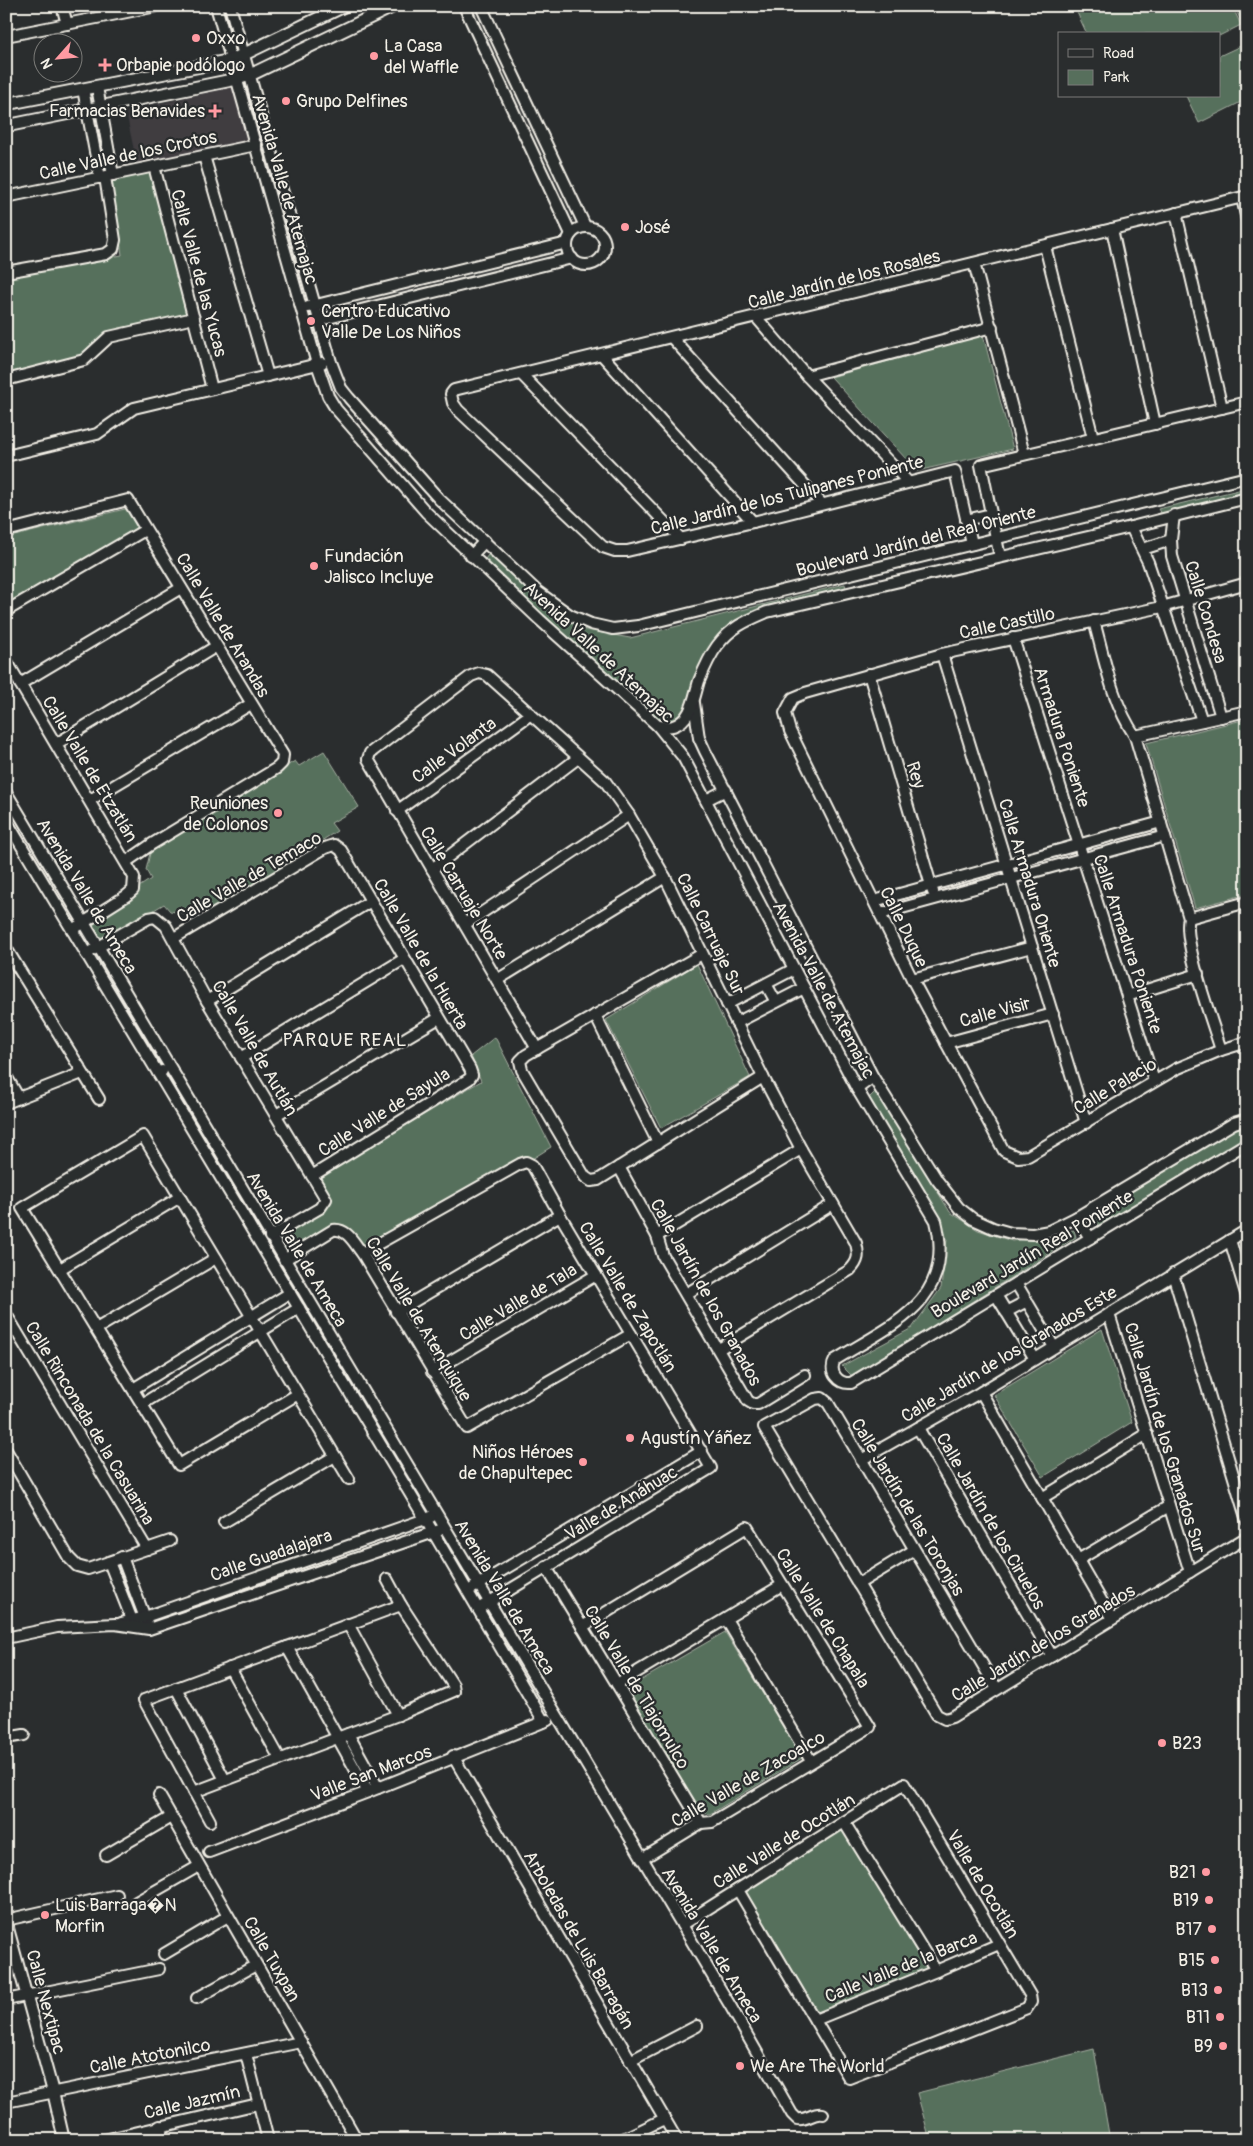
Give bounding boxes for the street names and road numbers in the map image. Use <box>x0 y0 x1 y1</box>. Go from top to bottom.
street label: Avenida Valle de Atemajac <box>246 91 323 287</box>
street label: Calle Valle de los Crotos <box>37 125 219 186</box>
street label: Calle Valle de las Yucas <box>165 187 232 359</box>
street label: Calle Jardín de los Rosales <box>746 244 943 315</box>
street label: Calle Jardín de los Tulipanes Poniente <box>648 450 926 541</box>
street label: Boulevard Jardín del Real Oriente <box>794 501 1038 582</box>
street label: Calle Valle de Arandas <box>170 549 275 702</box>
street label: Calle Condesa <box>1179 558 1232 666</box>
street label: Avenida Valle de Atemajac <box>519 577 679 728</box>
street label: Calle Castillo <box>957 602 1057 645</box>
street label: Armadura Poniente <box>1028 664 1095 810</box>
street label: Calle Valle de Etzatlán <box>37 692 142 847</box>
street label: Calle Volanta <box>407 712 501 789</box>
street label: Rey <box>901 759 931 792</box>
street label: Calle Armadura Oriente <box>993 796 1066 971</box>
street label: Avenida Valle de Ameca <box>31 814 142 978</box>
street label: Calle Carruaje Norte <box>415 822 513 964</box>
street label: Calle Valle de Temaco <box>173 826 326 928</box>
street label: Calle Armadura Poniente <box>1088 852 1167 1037</box>
street label: Calle Carruaje Sur <box>671 869 750 1000</box>
street label: Calle Valle de la Huerta <box>368 874 473 1034</box>
street label: Calle Duque <box>874 883 933 972</box>
street label: Avenida Valle de Atemajac <box>767 898 880 1083</box>
street label: Calle Valle de Autlán <box>206 976 303 1120</box>
street label: Calle Visir <box>957 992 1034 1033</box>
street label: Calle Palacio <box>1069 1052 1161 1120</box>
street label: Calle Valle de Sayula <box>314 1063 455 1162</box>
street label: Avenida Valle de Ameca <box>241 1167 352 1331</box>
street label: Boulevard Jardín Real Poniente <box>927 1185 1138 1324</box>
street label: Calle Jardín de los Granados <box>644 1195 767 1390</box>
street label: Calle Valle de Zapotlán <box>573 1218 682 1377</box>
street label: Calle Valle de Atenquique <box>360 1233 477 1406</box>
street label: Calle Valle de Tala <box>455 1258 581 1347</box>
street label: Calle Jardín de los Granados Este <box>897 1281 1122 1428</box>
street label: Calle Rinconada de la Casuarina <box>20 1317 160 1529</box>
street label: Calle Jardín de los Granados Sur <box>1118 1320 1211 1557</box>
street label: Calle Jardín de las Toronjas <box>845 1414 970 1600</box>
street label: Calle Jardín de los Ciruelos <box>931 1429 1051 1614</box>
street label: Valle de Anáhuac <box>561 1461 682 1546</box>
street label: Avenida Valle de Ameca <box>449 1515 560 1679</box>
street label: Calle Guadalajara <box>207 1524 335 1587</box>
street label: Calle Valle de Chapala <box>770 1544 875 1692</box>
street label: Calle Jardín de los Granados <box>947 1579 1139 1707</box>
street label: Calle Valle de Tlajomulco <box>579 1601 695 1774</box>
street label: Calle Valle de Zacoalco <box>667 1726 830 1833</box>
street label: Valle San Marcos <box>308 1740 435 1807</box>
street label: Calle Valle de Ocotlán <box>709 1788 860 1894</box>
street label: Valle de Ocotlán <box>941 1826 1024 1943</box>
street label: Arboledas de Luis Barragán <box>518 1847 639 2034</box>
street label: Avenida Valle de Ameca <box>656 1863 767 2027</box>
street label: Calle Tuxpan <box>238 1912 305 2006</box>
street label: Calle Valle de la Barca <box>822 1926 981 2009</box>
street label: Calle Nextipac <box>21 1947 71 2057</box>
street label: Calle Atotonilco <box>88 2033 213 2079</box>
street label: Calle Jazmín <box>142 2080 243 2125</box>

